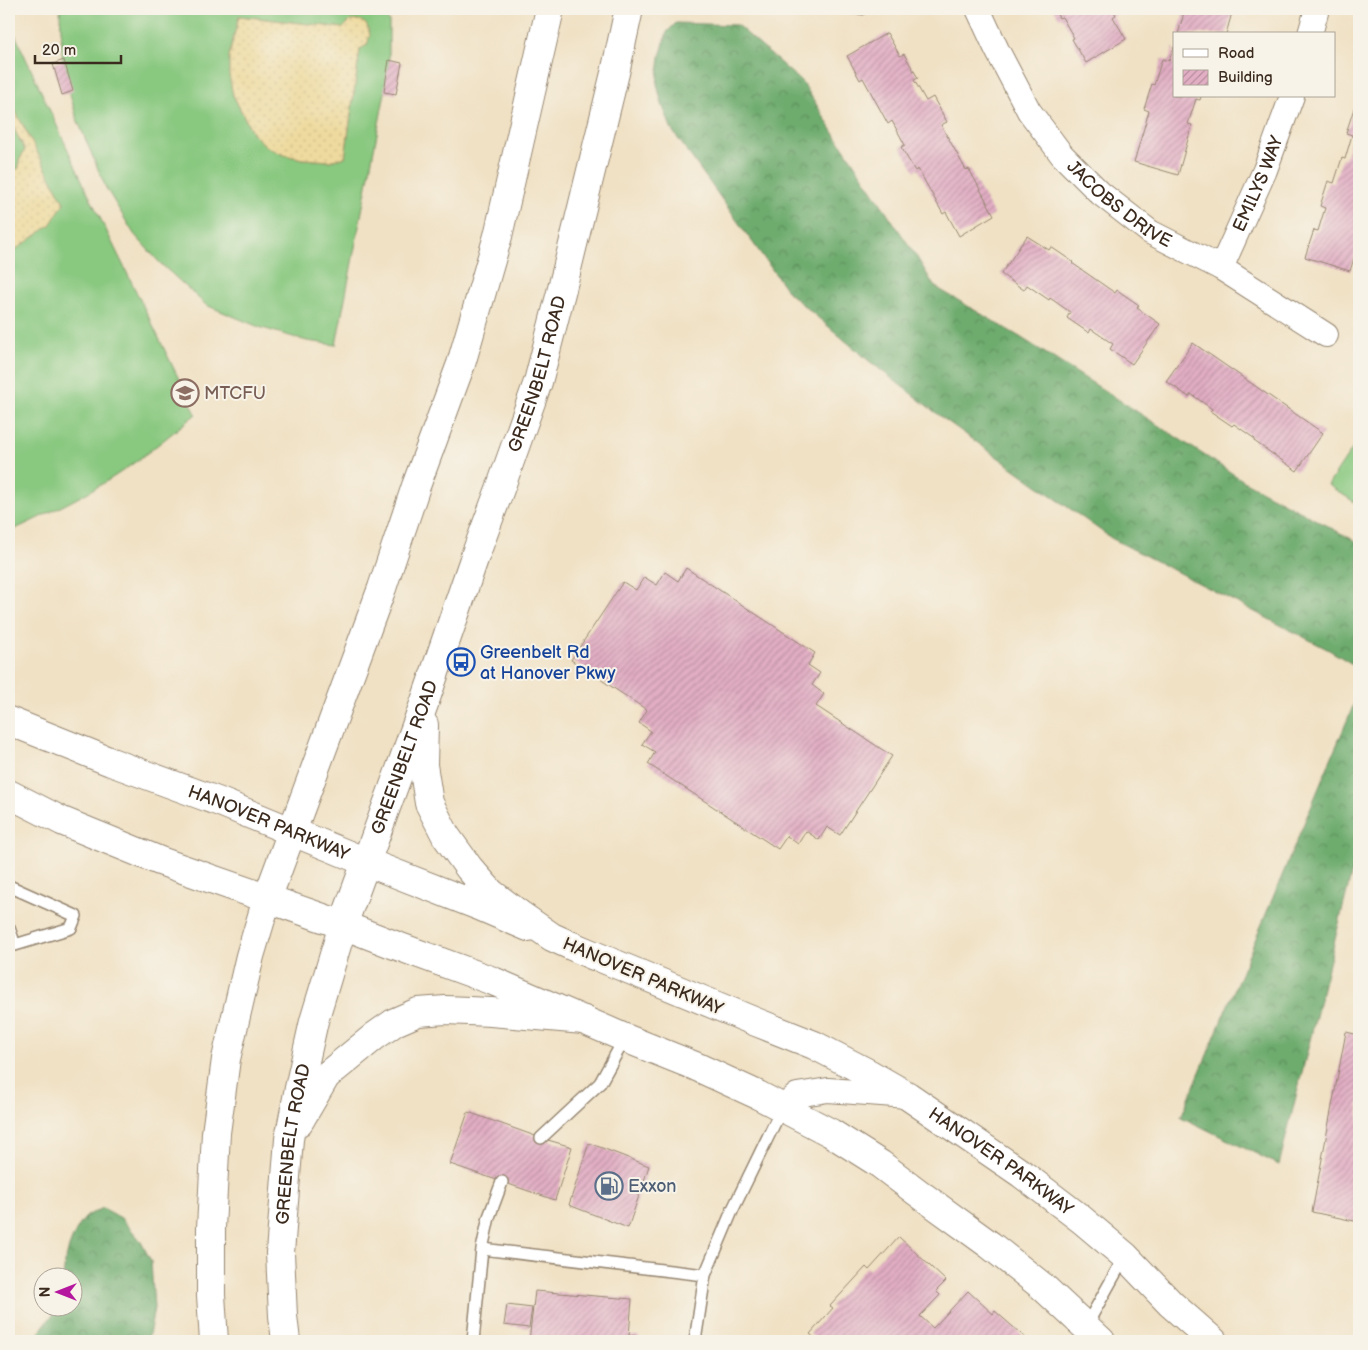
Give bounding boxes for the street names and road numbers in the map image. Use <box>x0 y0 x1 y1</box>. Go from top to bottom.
street label: EMILYS WAY <box>1229 133 1288 235</box>
street label: JACOBS DRIVE <box>1063 156 1175 252</box>
street label: GREENBELT ROAD <box>504 294 571 455</box>
street label: GREENBELT ROAD <box>367 678 442 837</box>
street label: HANOVER PARKWAY <box>185 781 353 865</box>
street label: HANOVER PARKWAY <box>560 933 727 1020</box>
street label: GREENBELT ROAD <box>272 1062 315 1225</box>
street label: HANOVER PARKWAY <box>924 1103 1077 1220</box>

